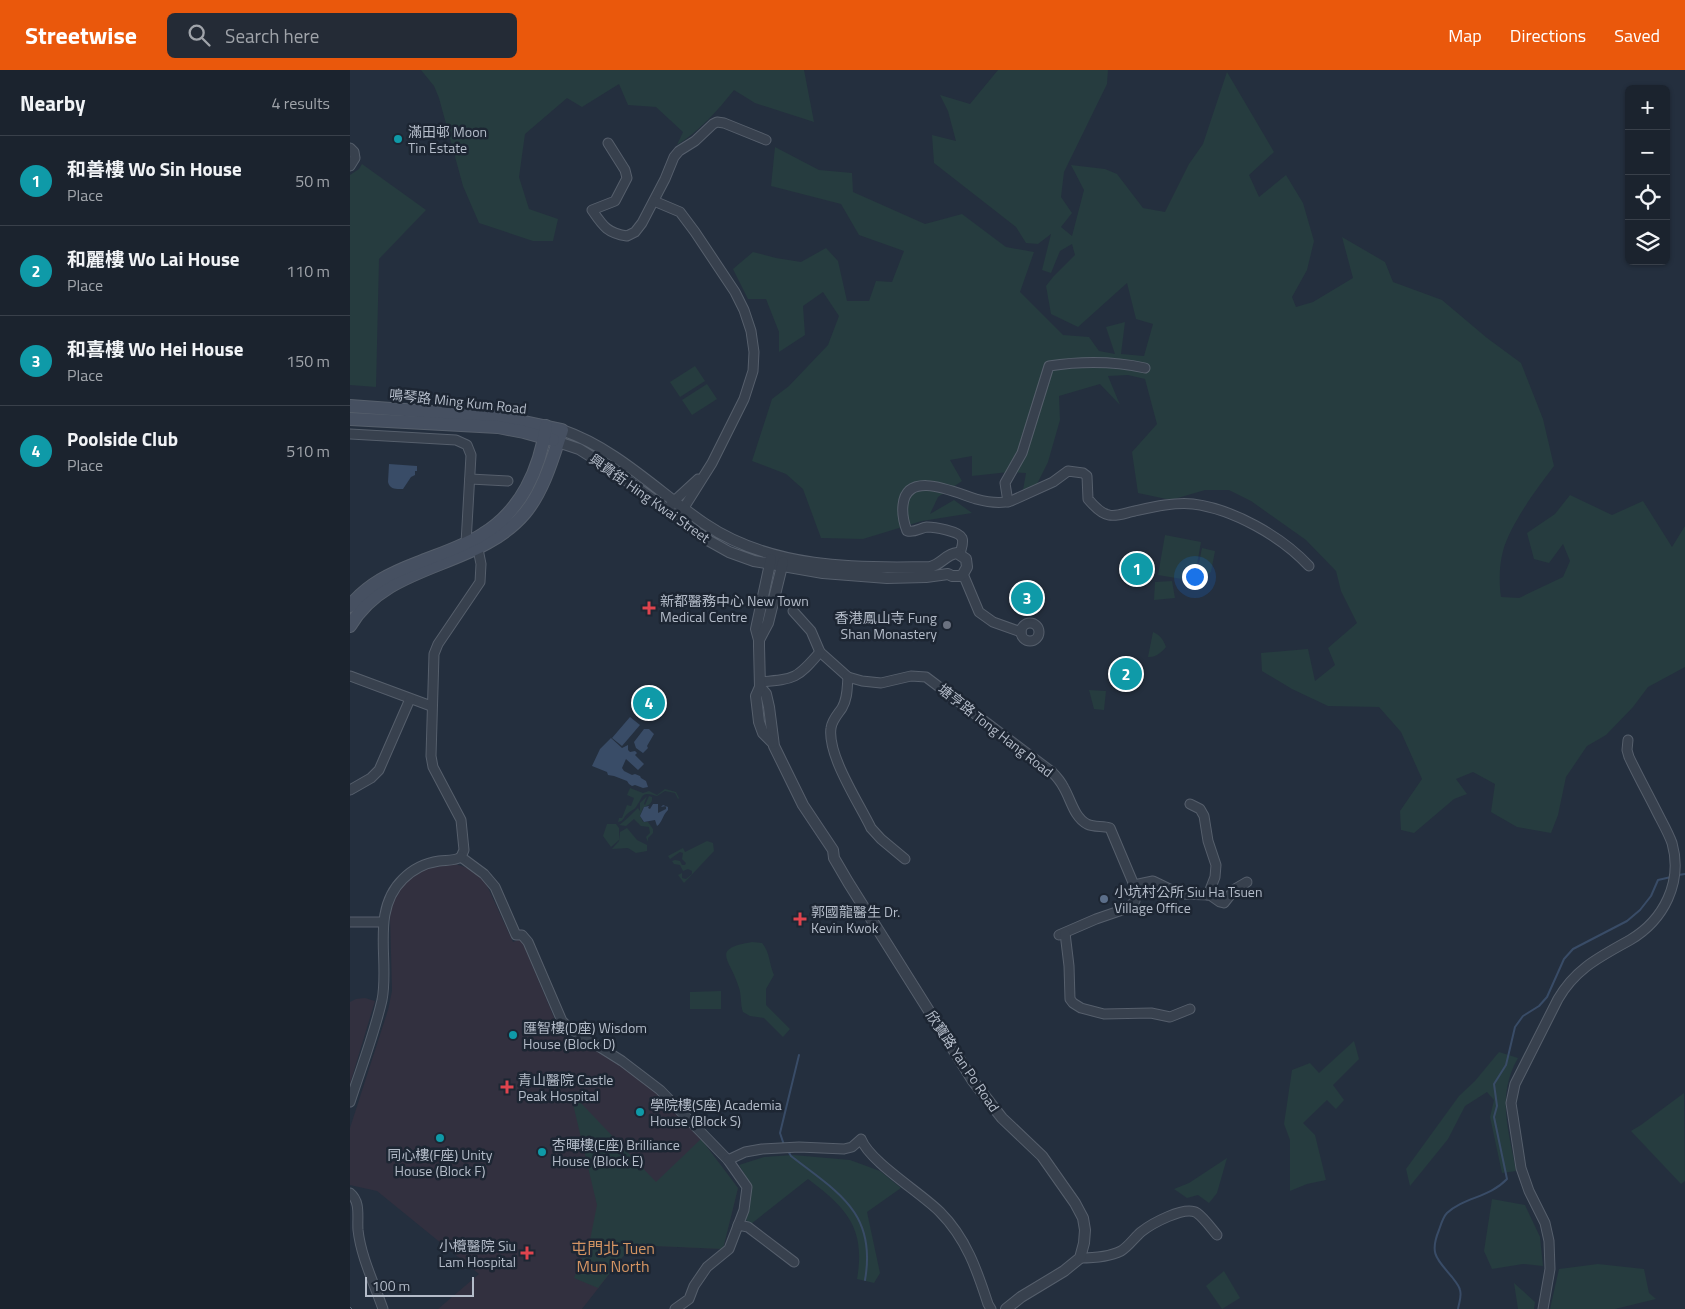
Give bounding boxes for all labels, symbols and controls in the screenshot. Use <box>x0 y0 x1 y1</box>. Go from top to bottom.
search box <box>167 13 517 58</box>
text: Streetwise <box>25 17 137 53</box>
icon: search <box>185 21 213 49</box>
text: Search here <box>225 21 319 50</box>
text: Map <box>1448 22 1482 49</box>
text: Directions <box>1510 22 1586 49</box>
text: Saved <box>1614 22 1660 49</box>
map controls <box>1625 85 1670 265</box>
button: + <box>1625 85 1670 130</box>
text: Nearby <box>20 87 85 119</box>
text: 4 results <box>271 91 330 115</box>
place label: 滿田邨 Moon Tin Estate <box>408 121 487 158</box>
button: − <box>1625 130 1670 175</box>
marker: 滿田邨 Moon Tin Estate <box>392 133 404 145</box>
text: 和善樓 Wo Sin House <box>67 154 242 183</box>
text: 1 <box>32 169 40 193</box>
text: 50 m <box>295 169 330 193</box>
button: locate <box>1625 175 1670 220</box>
text: Place <box>67 183 103 207</box>
button: layers <box>1625 220 1670 265</box>
text: 和麗樓 Wo Lai House <box>67 244 240 273</box>
text: 2 <box>32 259 40 283</box>
text: 110 m <box>286 259 330 283</box>
text: Place <box>67 273 103 297</box>
text: 和喜樓 Wo Hei House <box>67 334 243 363</box>
text: 3 <box>32 349 40 373</box>
text: 150 m <box>286 349 330 373</box>
text: Place <box>67 363 103 387</box>
street label: 鳴琴路 Ming Kum Road <box>388 383 528 419</box>
text: Poolside Club <box>67 424 178 453</box>
text: 4 <box>32 439 40 463</box>
text: 510 m <box>286 439 330 463</box>
street label: 興貴街 Hing Kwai Street <box>585 448 715 548</box>
text: Place <box>67 453 103 477</box>
pin: 1 <box>1121 550 1153 588</box>
your location <box>1182 564 1208 590</box>
pin: 3 <box>1011 579 1043 617</box>
place label: 新都醫務中心 New Town Medical Centre <box>660 590 809 627</box>
marker: 新都醫務中心 New Town Medical Centre <box>642 601 656 615</box>
place label: 香港鳳山寺 Fung Shan Monastery <box>835 607 937 644</box>
marker: 香港鳳山寺 Fung Shan Monastery <box>941 619 953 631</box>
pin: 2 <box>1110 655 1142 693</box>
street label: 塘亨路 Tong Hang Road <box>934 678 1058 782</box>
pin: 4 <box>633 684 665 722</box>
place label: 小坑村公所 Siu Ha Tsuen Village Office <box>1114 881 1262 918</box>
marker: 小坑村公所 Siu Ha Tsuen Village Office <box>1098 893 1110 905</box>
place label: 郭國龍醫生 Dr. Kevin Kwok <box>811 901 900 938</box>
marker: 郭國龍醫生 Dr. Kevin Kwok <box>793 912 807 926</box>
street label: 欣寶路 Yan Po Road <box>921 1006 1005 1116</box>
place label: 匯智樓(D座) Wisdom House (Block D) <box>523 1017 647 1054</box>
marker: 匯智樓(D座) Wisdom House (Block D) <box>507 1029 519 1041</box>
place label: 青山醫院 Castle Peak Hospital <box>518 1069 613 1106</box>
marker: 青山醫院 Castle Peak Hospital <box>500 1080 514 1094</box>
place label: 學院樓(S座) Academia House (Block S) <box>650 1094 782 1131</box>
marker: 學院樓(S座) Academia House (Block S) <box>634 1106 646 1118</box>
marker: 同心樓(F座) Unity House (Block F) <box>434 1132 446 1144</box>
place label: 杏暉樓(E座) Brilliance House (Block E) <box>552 1134 680 1171</box>
place label: 同心樓(F座) Unity House (Block F) <box>387 1144 493 1181</box>
marker: 杏暉樓(E座) Brilliance House (Block E) <box>536 1146 548 1158</box>
place label: 小欖醫院 Siu Lam Hospital <box>439 1235 516 1272</box>
district label: 屯門北 Tuen Mun North <box>571 1236 655 1278</box>
marker: 小欖醫院 Siu Lam Hospital <box>520 1246 534 1260</box>
scale bar <box>365 1274 474 1297</box>
text: 100 m <box>372 1275 410 1296</box>

